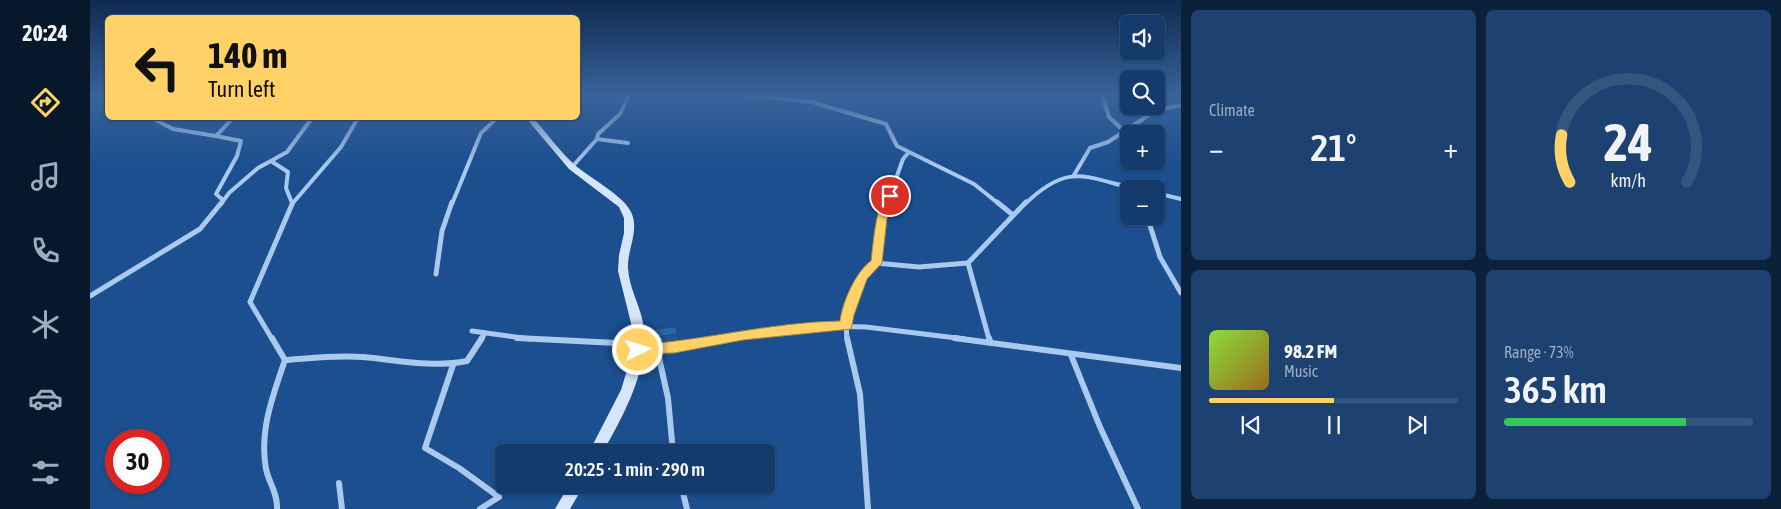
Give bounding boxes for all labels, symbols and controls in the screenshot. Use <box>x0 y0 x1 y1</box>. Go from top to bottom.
map controls <box>1120 15 1165 225</box>
button: sound <box>1120 15 1165 60</box>
text: 20:24 <box>22 20 68 46</box>
icon: left <box>125 35 190 100</box>
text: 140 m <box>208 35 287 75</box>
button: search <box>1120 70 1165 115</box>
text: Turn left <box>208 76 275 102</box>
icon: directions <box>28 85 63 120</box>
text: Climate <box>1209 101 1255 119</box>
text: 24 <box>1604 112 1653 172</box>
button: + <box>1120 125 1165 170</box>
text: 21° <box>1310 126 1357 169</box>
text: − <box>1209 132 1224 164</box>
text: + <box>1443 132 1458 164</box>
icon: music <box>28 159 63 194</box>
text: km/h <box>1611 170 1646 191</box>
pin <box>869 175 911 217</box>
button: − <box>1120 180 1165 225</box>
icon: arrive <box>876 182 904 210</box>
icon: phone <box>28 233 63 268</box>
icon: climate <box>28 307 63 342</box>
position arrow <box>611 323 663 375</box>
text: 98.2 FM <box>1284 340 1337 362</box>
text: Range · 73% <box>1504 343 1574 361</box>
text: Music <box>1284 362 1318 380</box>
text: 365 km <box>1504 368 1607 411</box>
icon: car <box>28 381 63 416</box>
icon: previous <box>1237 411 1265 439</box>
icon: pause <box>1320 411 1348 439</box>
icon: next <box>1403 411 1431 439</box>
speed limit sign: 30 <box>105 429 170 494</box>
icon: filters <box>28 455 63 490</box>
text: 20:25 · 1 min · 290 m <box>565 458 705 480</box>

